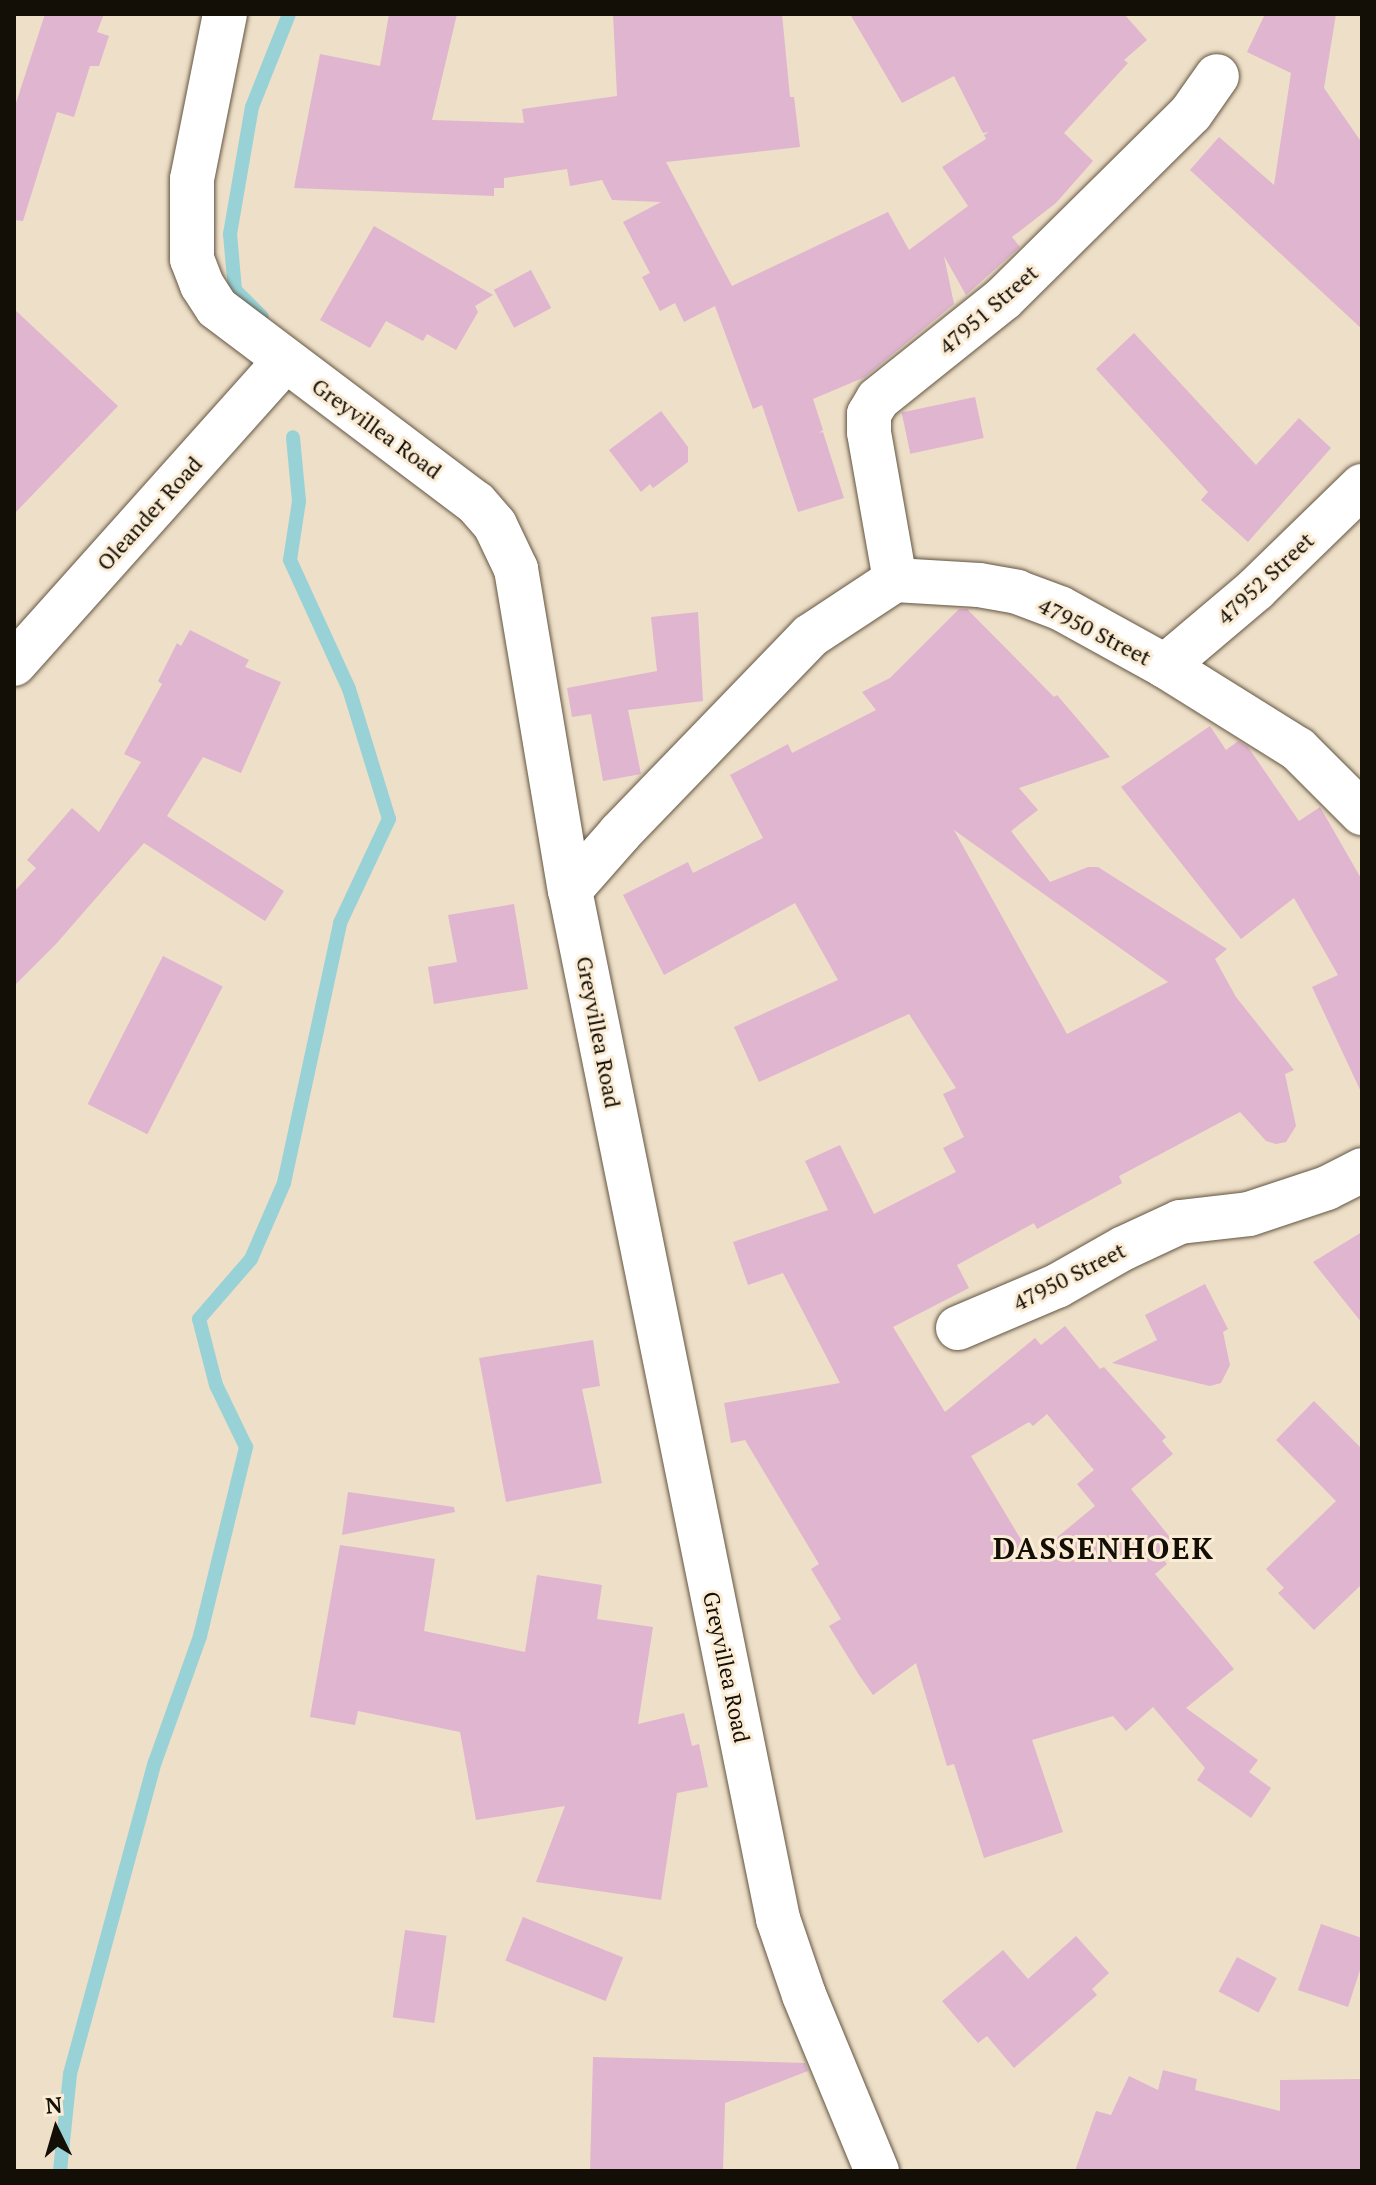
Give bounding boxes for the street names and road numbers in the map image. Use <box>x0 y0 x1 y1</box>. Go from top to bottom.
street label: 47951 Street <box>933 259 1043 359</box>
street label: Greyvillea Road <box>307 372 447 484</box>
street label: Oleander Road <box>91 451 207 575</box>
street label: 47952 Street <box>1211 527 1319 629</box>
street label: 47950 Street <box>1034 591 1156 671</box>
street label: Greyvillea Road <box>571 954 627 1110</box>
street label: 47950 Street <box>1008 1236 1130 1316</box>
street label: Greyvillea Road <box>698 1589 756 1745</box>

